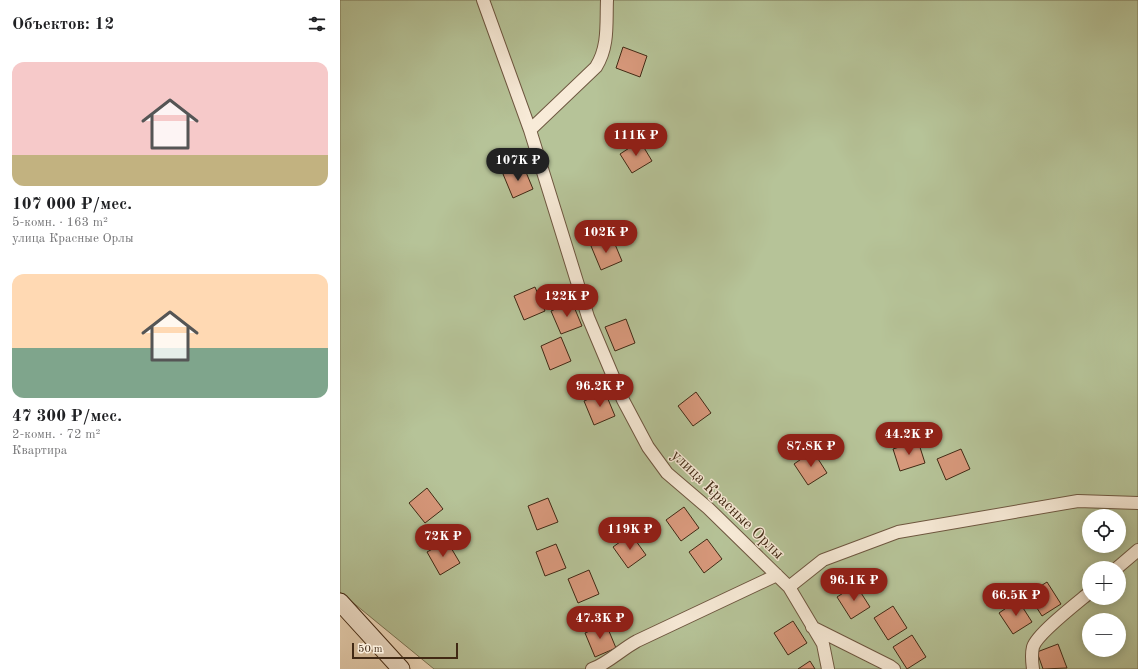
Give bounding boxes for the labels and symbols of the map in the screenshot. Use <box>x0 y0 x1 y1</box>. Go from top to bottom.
pin: 111K ₽ <box>603 123 669 157</box>
pin: 107K ₽ <box>485 148 551 182</box>
pin: 102K ₽ <box>573 220 639 254</box>
pin: 122K ₽ <box>534 284 600 318</box>
pin: 96.2K ₽ <box>563 374 637 408</box>
pin: 44.2K ₽ <box>872 422 946 456</box>
pin: 87.8K ₽ <box>774 434 848 468</box>
street label: улица Красные Орлы <box>668 447 786 563</box>
pin: 119K ₽ <box>597 517 663 551</box>
pin: 72K ₽ <box>415 524 471 558</box>
pin: 96.1K ₽ <box>817 568 891 602</box>
pin: 66.5K ₽ <box>979 583 1053 617</box>
pin: 47.3K ₽ <box>563 606 637 640</box>
scale bar <box>352 641 458 660</box>

